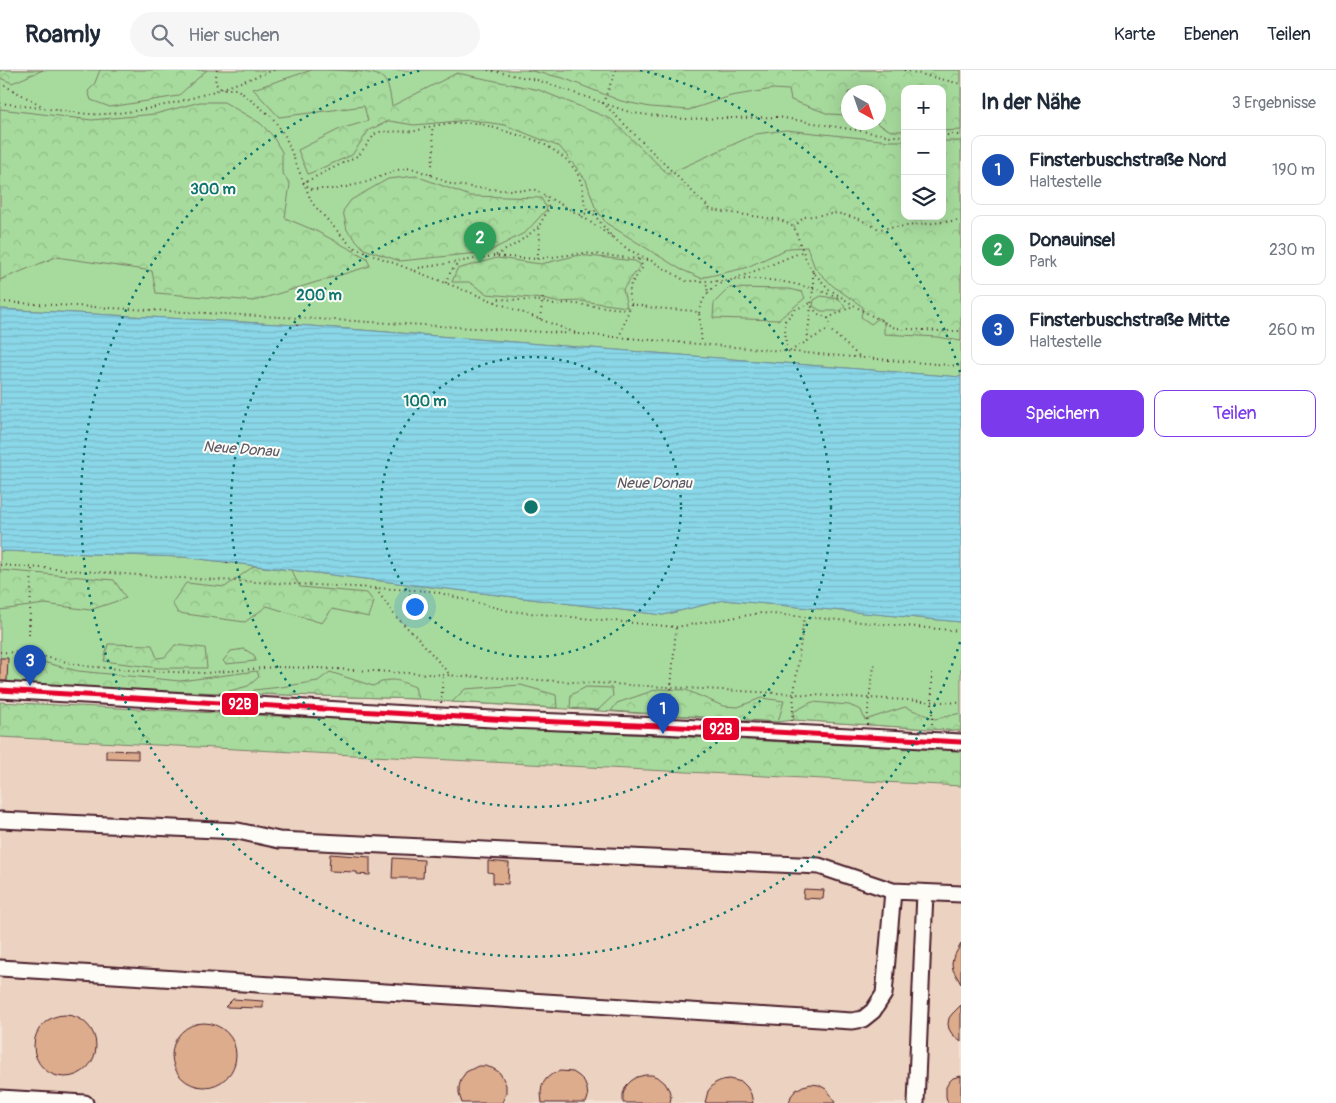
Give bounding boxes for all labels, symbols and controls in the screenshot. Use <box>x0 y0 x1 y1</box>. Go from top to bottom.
search box <box>130 12 480 57</box>
text: Roamly <box>25 20 100 49</box>
icon: search <box>148 21 176 49</box>
text: Hier suchen <box>188 23 280 47</box>
text: Karte <box>1114 23 1155 46</box>
text: Ebenen <box>1183 23 1239 46</box>
text: Teilen <box>1267 23 1311 46</box>
north arrow <box>841 85 886 130</box>
map controls <box>901 85 946 220</box>
button: + <box>901 85 946 130</box>
text: In der Nähe <box>981 89 1081 116</box>
text: 3 Ergebnisse <box>1232 93 1316 113</box>
button: − <box>901 130 946 175</box>
text: Finsterbuschstraße Nord <box>1029 148 1227 172</box>
text: 1 <box>995 160 1001 180</box>
text: 190 m <box>1272 160 1315 180</box>
text: Haltestelle <box>1029 172 1102 192</box>
button: layers <box>901 175 946 220</box>
text: 300 m <box>190 180 236 199</box>
pin: 2 <box>464 222 496 263</box>
text: Donauinsel <box>1029 228 1116 252</box>
text: 2 <box>994 240 1002 260</box>
text: 230 m <box>1269 240 1315 260</box>
text: Park <box>1029 252 1057 272</box>
text: 200 m <box>296 286 342 305</box>
text: Finsterbuschstraße Mitte <box>1029 308 1230 332</box>
text: 3 <box>994 320 1002 340</box>
text: 260 m <box>1268 320 1315 340</box>
text: Haltestelle <box>1029 332 1102 352</box>
button: Speichern <box>981 390 1144 437</box>
button: Teilen <box>1154 390 1316 437</box>
text: 100 m <box>404 392 446 411</box>
water label: Neue Donau <box>203 437 281 462</box>
water label: Neue Donau <box>616 474 693 493</box>
centre of rings <box>522 498 540 516</box>
your location <box>402 594 428 620</box>
pin: 3 <box>14 645 46 686</box>
line badge: 92B <box>221 692 259 716</box>
pin: 1 <box>647 693 679 734</box>
text: 92B <box>229 696 252 713</box>
line badge: 92B <box>702 717 740 741</box>
text: 92B <box>710 721 733 738</box>

